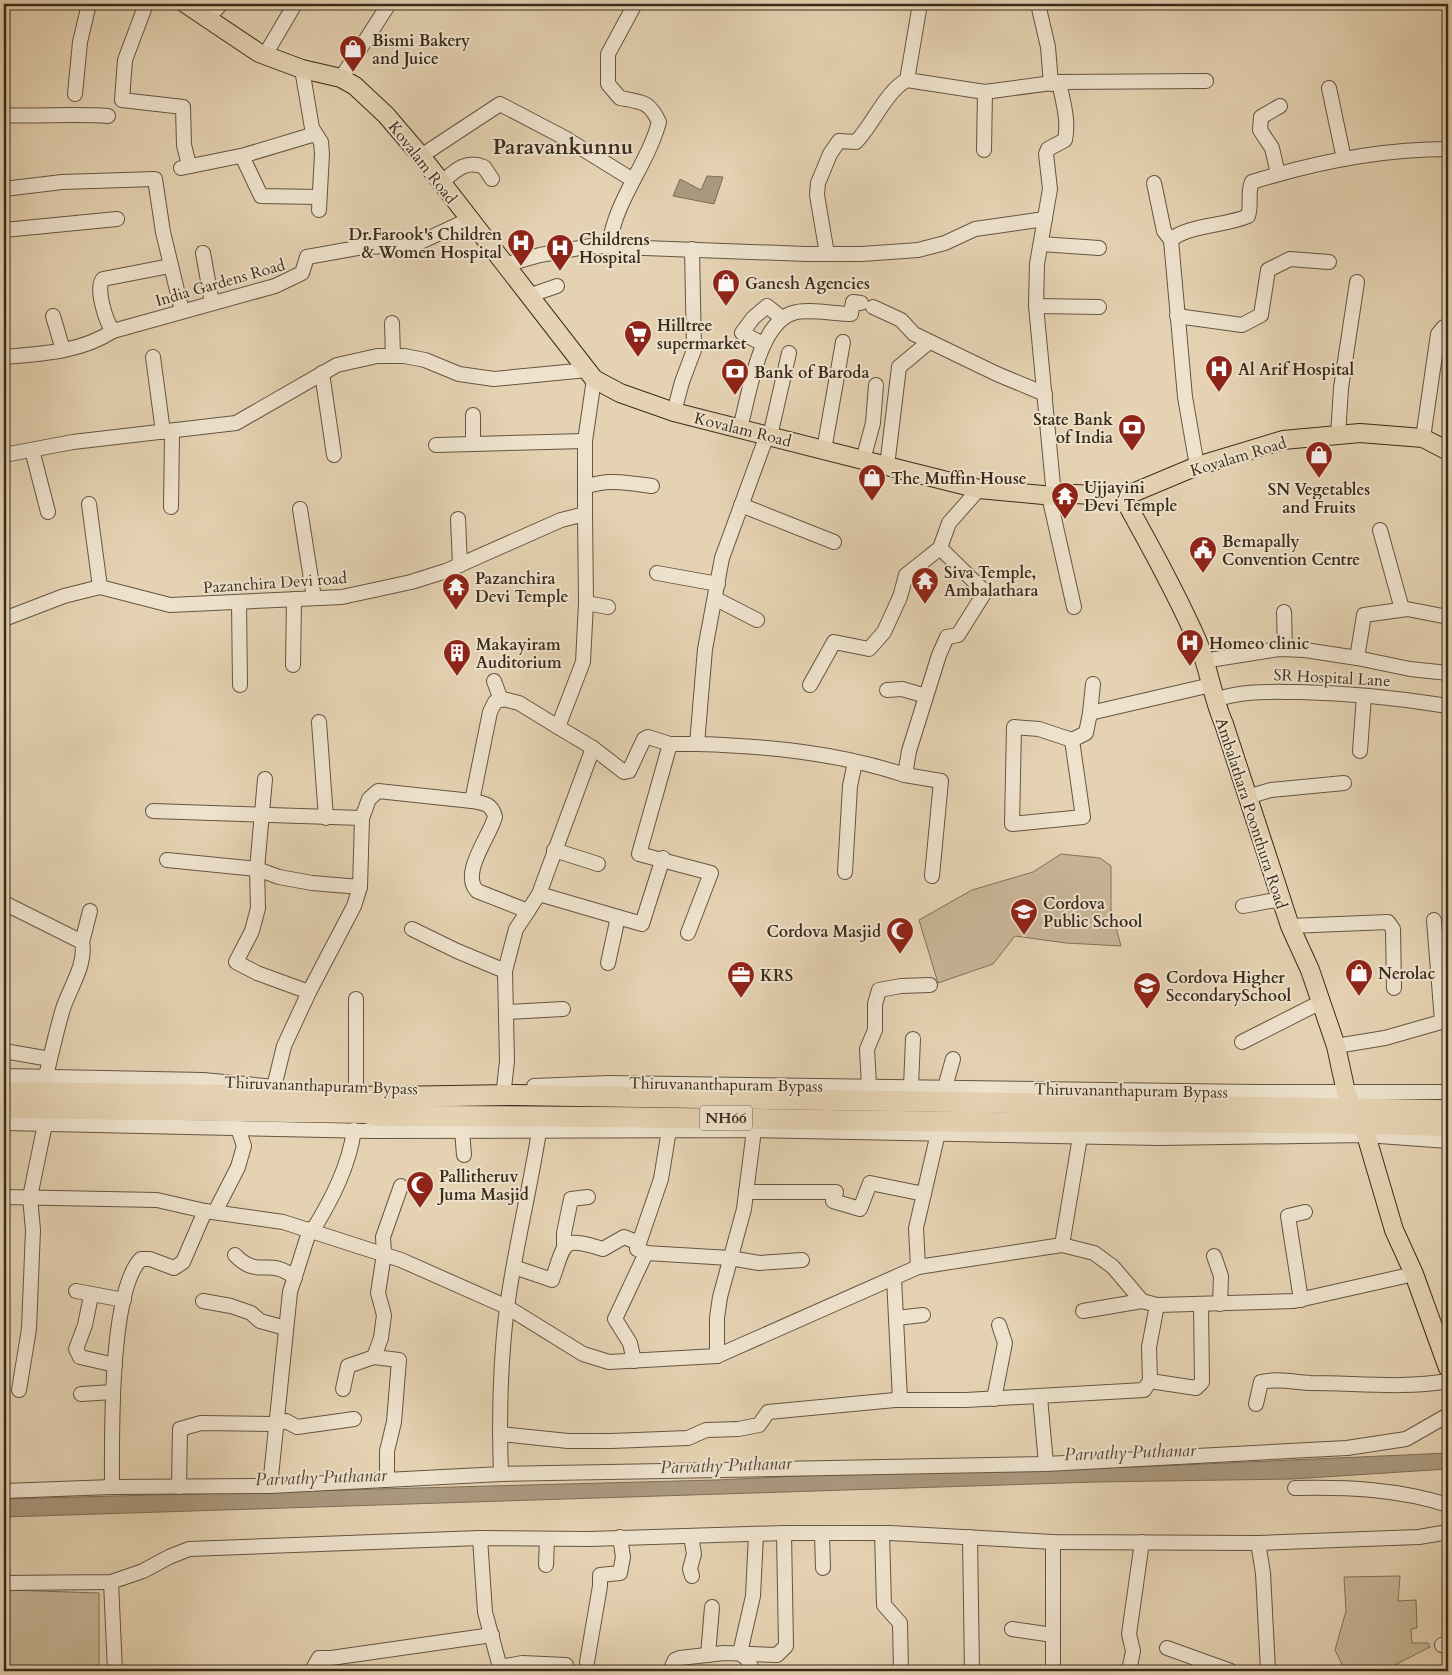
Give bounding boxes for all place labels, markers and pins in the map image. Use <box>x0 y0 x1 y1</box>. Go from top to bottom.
place label: Bismi Bakery and Juice <box>372 30 470 70</box>
shop icon: Bismi Bakery and Juice <box>338 34 368 73</box>
place label: Dr.Farook's Children & Women Hospital <box>349 224 503 264</box>
hospital icon: Dr.Farook's Children & Women Hospital <box>506 228 536 267</box>
place label: Childrens Hospital <box>579 229 650 269</box>
hospital icon: Childrens Hospital <box>545 233 575 272</box>
shop icon: Ganesh Agencies <box>711 268 741 307</box>
place label: Ganesh Agencies <box>745 273 870 295</box>
place label: Hilltree supermarket <box>657 315 747 355</box>
supermarket icon: Hilltree supermarket <box>623 319 653 358</box>
hospital icon: Al Arif Hospital <box>1204 354 1234 393</box>
bank icon: Bank of Baroda <box>720 357 750 396</box>
place label: Al Arif Hospital <box>1238 359 1354 381</box>
place label: Bank of Baroda <box>754 362 869 384</box>
place label: State Bank of India <box>1033 409 1113 449</box>
bank icon: State Bank of India <box>1117 413 1147 452</box>
shop icon: SN Vegetables and Fruits <box>1304 440 1334 479</box>
shop icon: The Muffin House <box>857 463 887 502</box>
place label: The Muffin House <box>891 468 1027 490</box>
place label: Ujjayini Devi Temple <box>1084 477 1178 517</box>
place label: SN Vegetables and Fruits <box>1268 479 1370 519</box>
temple icon: Ujjayini Devi Temple <box>1050 481 1080 520</box>
place label: Bemapally Convention Centre <box>1222 531 1360 571</box>
public building icon: Bemapally Convention Centre <box>1188 535 1218 574</box>
place label: Siva Temple, Ambalathara <box>944 562 1038 602</box>
temple icon: Siva Temple, Ambalathara <box>910 566 940 605</box>
place label: Pazanchira Devi Temple <box>475 568 569 608</box>
temple icon: Pazanchira Devi Temple <box>441 572 471 611</box>
hospital icon: Homeo clinic <box>1175 628 1205 667</box>
place label: Homeo clinic <box>1209 633 1310 655</box>
place label: Makayiram Auditorium <box>476 634 562 674</box>
building icon: Makayiram Auditorium <box>442 638 472 677</box>
place label: Cordova Public School <box>1043 893 1143 933</box>
school or university icon: Cordova Public School <box>1009 897 1039 936</box>
mosque icon: Cordova Masjid <box>885 916 915 955</box>
place label: Cordova Masjid <box>766 921 881 943</box>
shop icon: Nerolac <box>1344 958 1374 997</box>
office icon: KRS <box>726 960 756 999</box>
place label: Nerolac <box>1378 963 1435 985</box>
place label: KRS <box>760 965 793 987</box>
place label: Cordova Higher SecondarySchool <box>1166 967 1292 1007</box>
school or university icon: Cordova Higher SecondarySchool <box>1132 971 1162 1010</box>
place label: Pallitheruv Juma Masjid <box>437 1166 529 1206</box>
mosque icon: Pallitheruv Juma Masjid <box>405 1170 435 1209</box>

